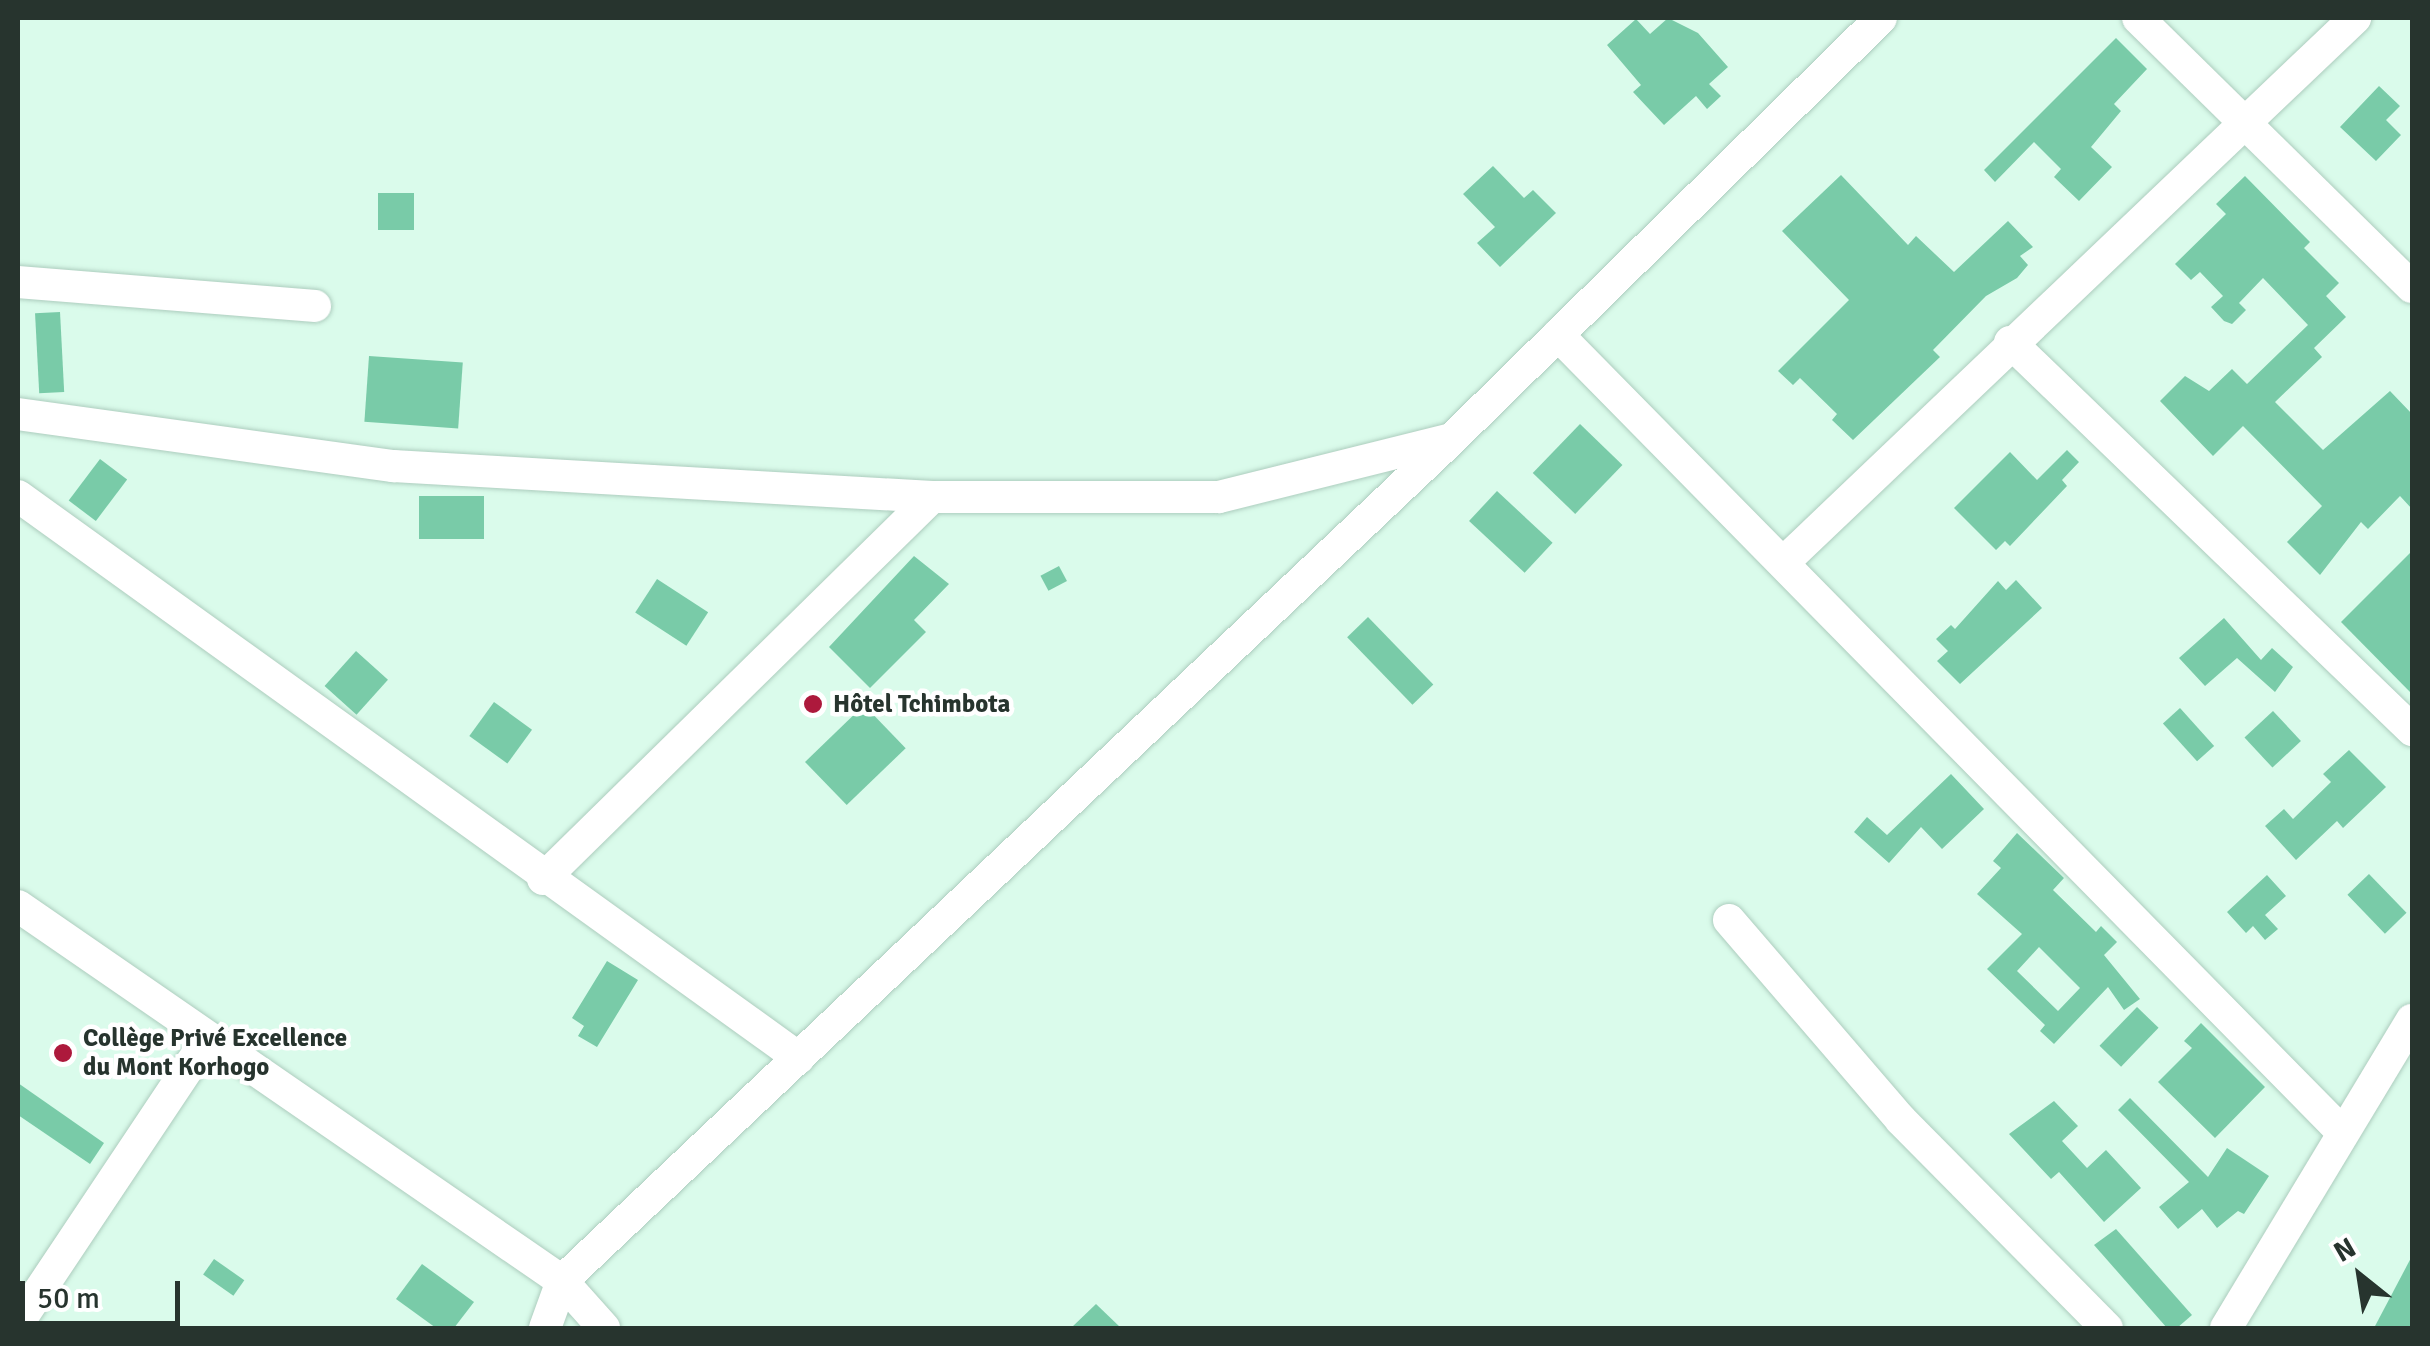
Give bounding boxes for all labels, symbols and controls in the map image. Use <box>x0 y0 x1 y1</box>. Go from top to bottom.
place label: Hôtel Tchimbota <box>833 689 1010 719</box>
marker: Hôtel Tchimbota <box>802 693 824 715</box>
place label: Collège Privé Excellence du Mont Korhogo <box>83 1024 347 1083</box>
marker: Collège Privé Excellence du Mont Korhogo <box>52 1042 74 1064</box>
north arrow <box>2310 1226 2410 1326</box>
text: N <box>2328 1230 2362 1270</box>
scale bar <box>25 1261 185 1323</box>
text: 50 m <box>37 1280 100 1317</box>

